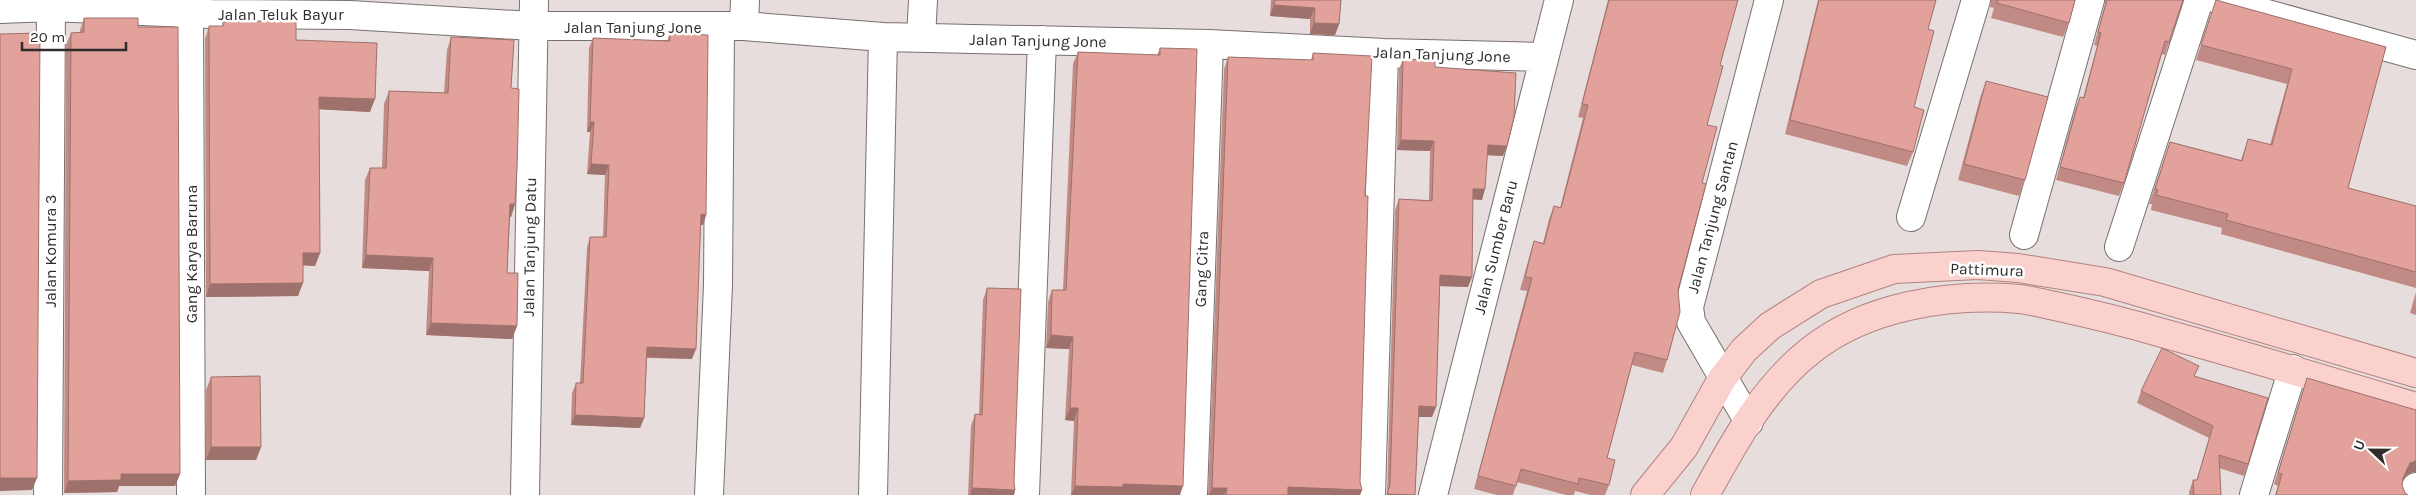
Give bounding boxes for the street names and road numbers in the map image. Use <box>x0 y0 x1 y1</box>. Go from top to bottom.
street label: Jalan Teluk Bayur <box>218 5 344 24</box>
street label: Jalan Tanjung Jone <box>564 18 702 37</box>
street label: Jalan Tanjung Jone <box>969 30 1107 51</box>
street label: Jalan Tanjung Jone <box>1373 43 1511 66</box>
street label: Jalan Tanjung Santan <box>1683 139 1742 295</box>
street label: Jalan Tanjung Datu <box>519 177 540 317</box>
street label: Jalan Sumber Baru <box>1470 178 1521 316</box>
street label: Gang Karya Baruna <box>182 185 201 323</box>
street label: Jalan Komura 3 <box>41 195 60 307</box>
street label: Gang Citra <box>1191 230 1212 308</box>
street label: Pattimura <box>1950 259 2024 280</box>

